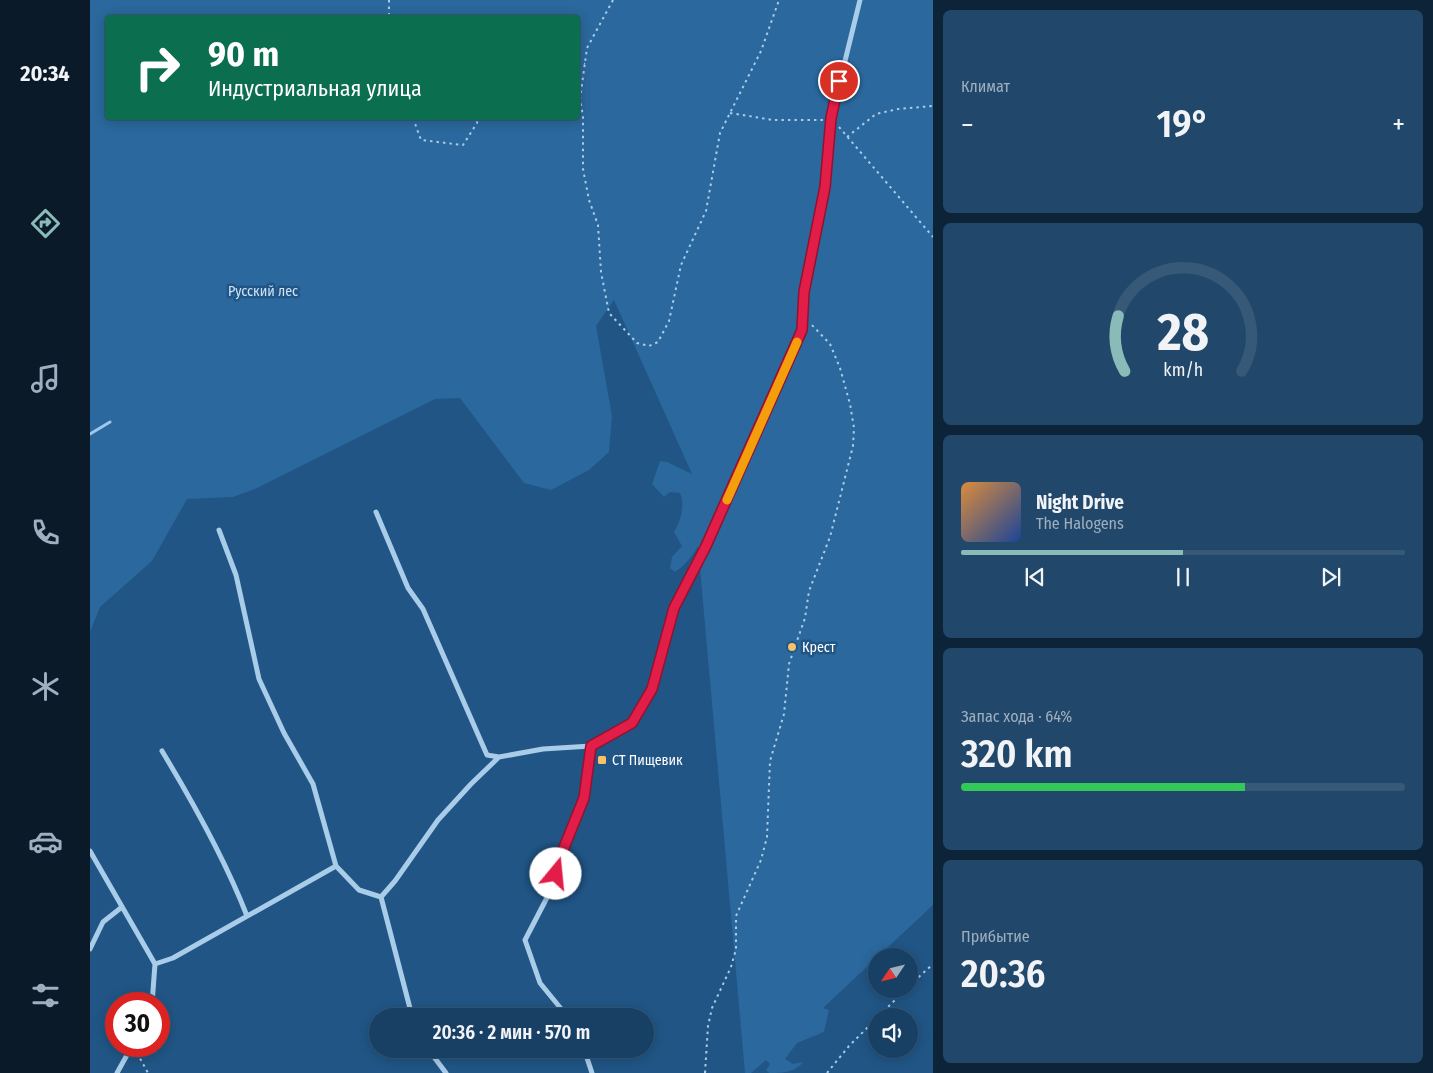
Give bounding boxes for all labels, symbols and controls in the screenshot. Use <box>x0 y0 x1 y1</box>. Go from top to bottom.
text: 90 m <box>208 33 279 75</box>
icon: right <box>125 35 190 100</box>
text: 20:34 <box>20 60 70 87</box>
pin <box>818 60 860 102</box>
icon: arrive <box>825 67 853 95</box>
text: Индустриальная улица <box>208 75 422 102</box>
text: Климат <box>961 77 1010 96</box>
text: 19° <box>1156 101 1209 147</box>
text: − <box>961 108 974 141</box>
text: + <box>1392 108 1405 141</box>
icon: directions <box>28 206 63 241</box>
park label: Русский лес <box>228 283 298 300</box>
text: 28 <box>1156 301 1209 364</box>
text: km/h <box>1163 359 1203 381</box>
icon: music <box>28 361 63 396</box>
text: Night Drive <box>1036 491 1124 514</box>
text: The Halogens <box>1036 514 1124 533</box>
icon: phone <box>28 515 63 550</box>
icon: previous <box>1021 563 1049 591</box>
icon: pause <box>1169 563 1197 591</box>
icon: next <box>1317 563 1345 591</box>
place label: Крест <box>802 639 836 656</box>
marker: Крест <box>786 641 798 653</box>
icon: climate <box>28 669 63 704</box>
text: Запас хода · 64% <box>961 707 1072 726</box>
text: 320 km <box>961 731 1073 777</box>
place label: СТ Пищевик <box>612 752 683 769</box>
marker: СТ Пищевик <box>596 754 608 766</box>
icon: car <box>28 824 63 859</box>
position arrow <box>529 847 581 899</box>
text: Прибытие <box>961 927 1030 946</box>
north arrow <box>868 948 918 998</box>
map controls <box>868 948 918 1058</box>
text: 20:36 <box>961 951 1045 997</box>
icon: filters <box>28 978 63 1013</box>
speed limit sign: 30 <box>105 992 170 1057</box>
button: sound <box>868 1008 918 1058</box>
text: 20:36 · 2 мин · 570 m <box>433 1021 590 1044</box>

